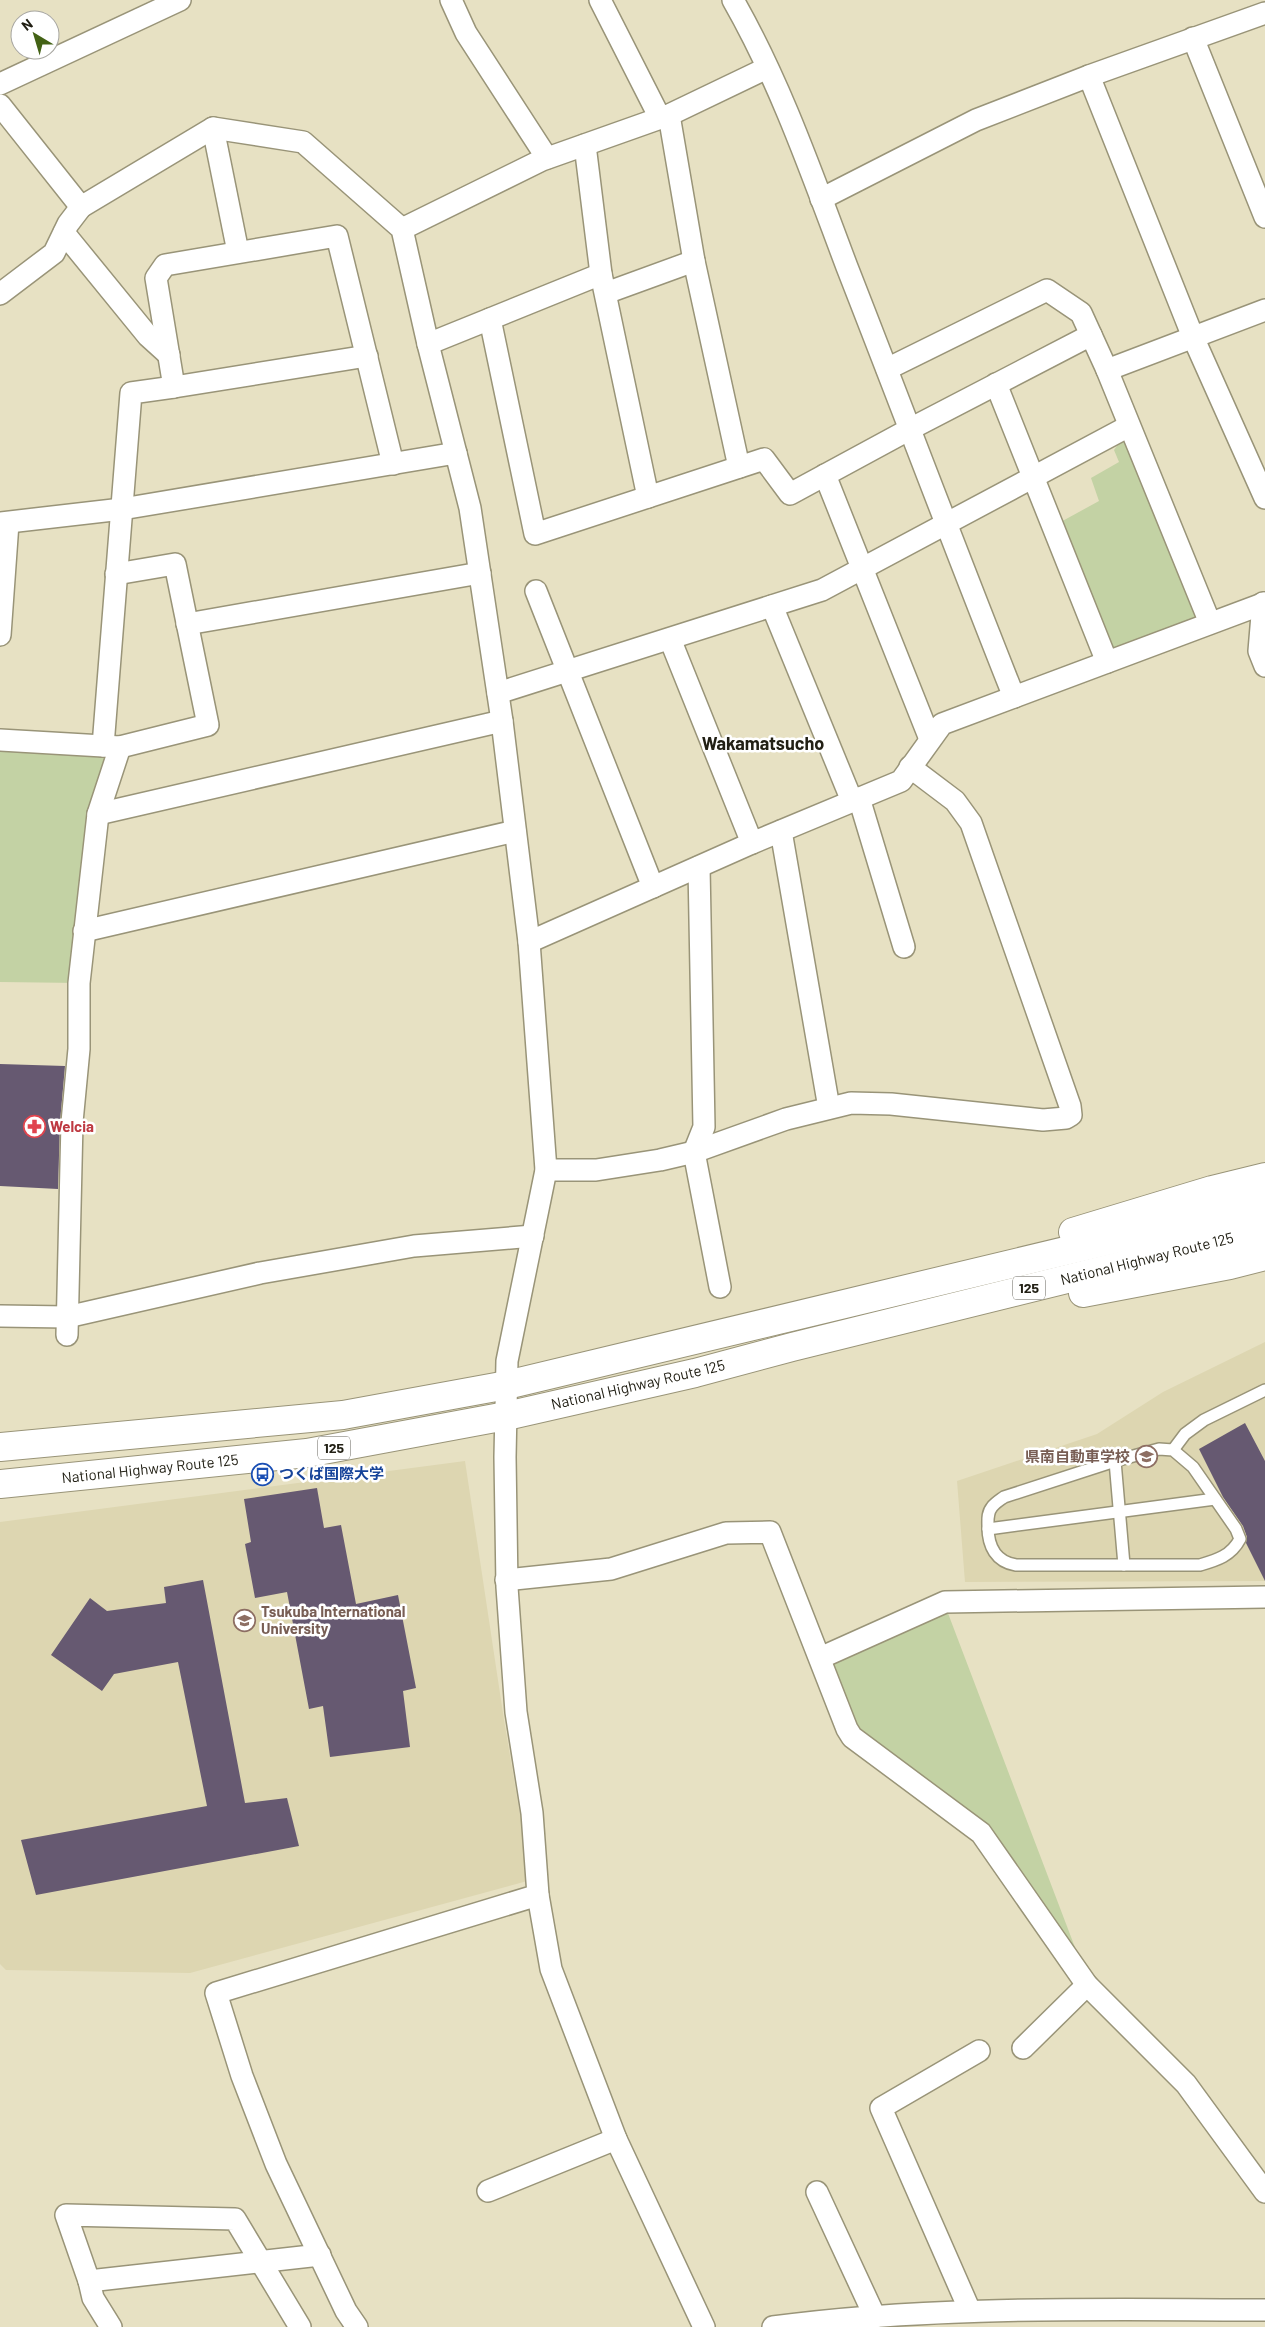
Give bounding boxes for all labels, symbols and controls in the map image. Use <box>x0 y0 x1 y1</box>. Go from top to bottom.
north arrow <box>10 10 60 60</box>
text: N <box>18 15 36 34</box>
district label: Wakamatsucho <box>702 732 824 754</box>
pharmacy icon: Welcia <box>22 1115 46 1139</box>
place label: Welcia <box>50 1117 94 1135</box>
street label: National Highway Route 125 <box>1058 1228 1235 1288</box>
road number: 125 <box>1013 1276 1045 1300</box>
street label: National Highway Route 125 <box>549 1355 726 1413</box>
road number: 125 <box>318 1436 350 1460</box>
school or university icon: 県南自動車学校 <box>1134 1445 1158 1469</box>
place label: 県南自動車学校 <box>1025 1447 1130 1465</box>
street label: National Highway Route 125 <box>61 1450 239 1486</box>
bus stop icon: つくば国際大学 <box>251 1462 275 1486</box>
place label: つくば国際大学 <box>279 1464 384 1482</box>
place label: Tsukuba International University <box>261 1602 405 1637</box>
school or university icon: Tsukuba International University <box>233 1609 257 1633</box>

